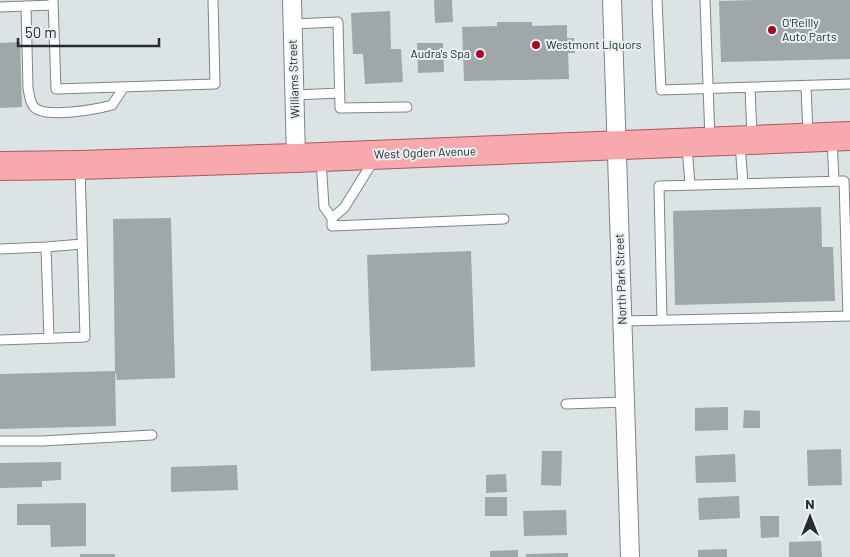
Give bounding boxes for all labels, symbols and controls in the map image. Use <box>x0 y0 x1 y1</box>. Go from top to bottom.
scale bar <box>18 15 159 47</box>
place label: O'Reilly Auto Parts <box>782 15 837 43</box>
text: 50 m <box>25 23 57 41</box>
marker: O'Reilly Auto Parts <box>766 24 778 36</box>
place label: Westmont Liquors <box>546 37 642 51</box>
street label: Williams Street <box>285 39 301 119</box>
marker: Westmont Liquors <box>530 39 542 51</box>
place label: Audra's Spa <box>410 46 470 60</box>
marker: Audra's Spa <box>474 48 486 60</box>
street label: West Ogden Avenue <box>374 143 476 161</box>
street label: North Park Street <box>611 233 629 325</box>
north arrow <box>785 492 835 542</box>
text: N <box>805 495 815 512</box>

